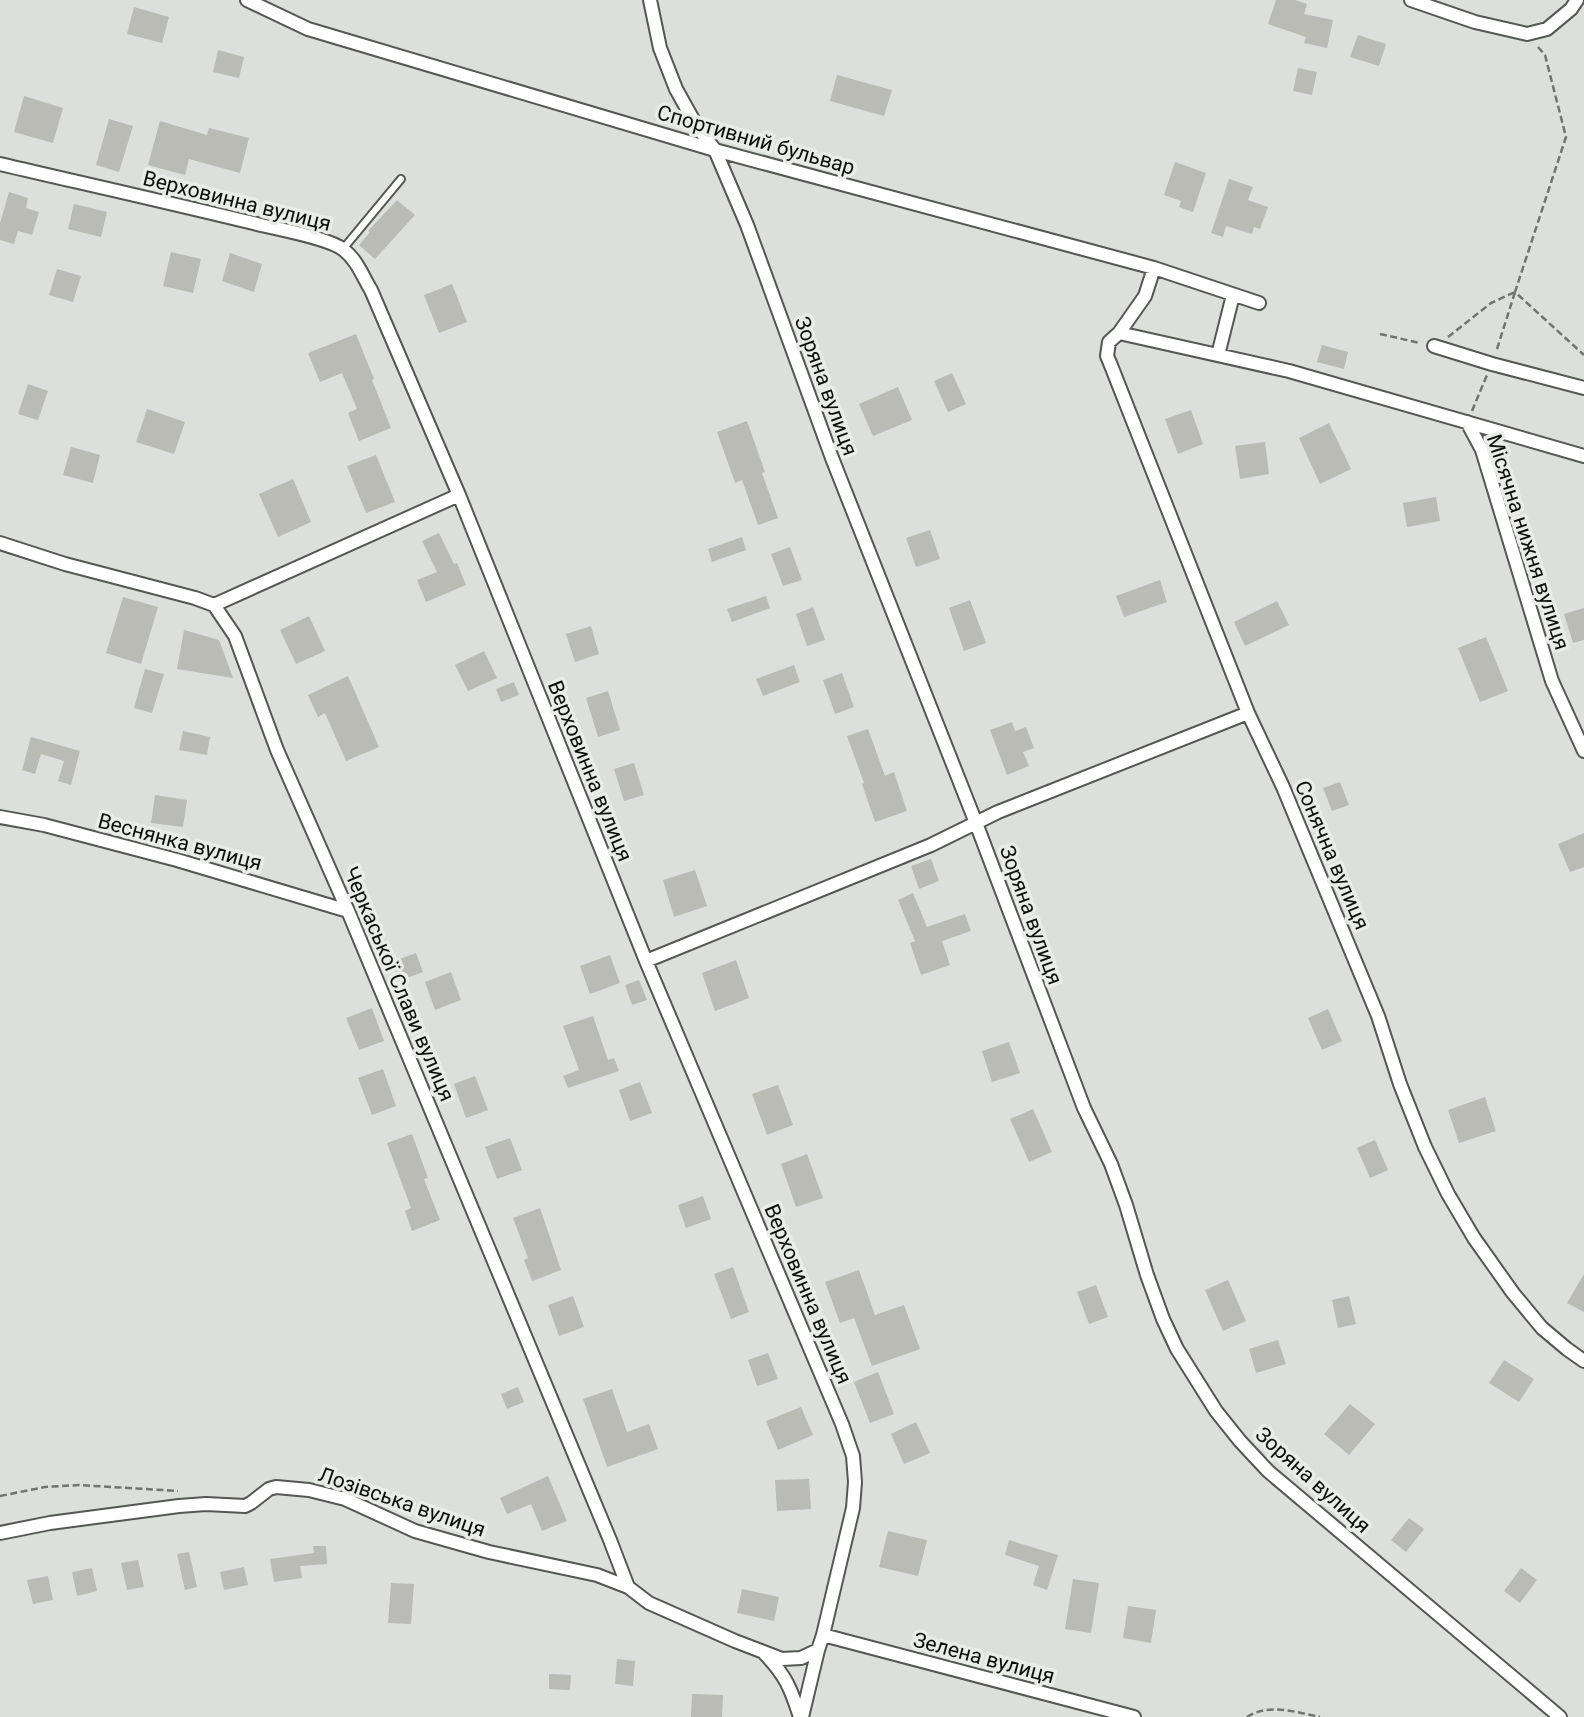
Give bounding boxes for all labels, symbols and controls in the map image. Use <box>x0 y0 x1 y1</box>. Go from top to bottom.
street label: Спортивний бульвар <box>654 100 858 180</box>
street label: Верховинна вулиця <box>141 166 333 236</box>
street label: Зоряна вулиця <box>790 313 862 459</box>
street label: Місячна нижня вулиця <box>1482 431 1574 653</box>
street label: Верховинна вулиця <box>543 677 637 865</box>
street label: Сонячна вулиця <box>1290 777 1374 933</box>
street label: Веснянка вулиця <box>95 809 265 875</box>
street label: Зоряна вулиця <box>995 842 1067 988</box>
street label: Черкаської Слави вулиця <box>339 863 459 1105</box>
street label: Верховинна вулиця <box>759 1201 857 1387</box>
street label: Зоряна вулиця <box>1251 1422 1375 1538</box>
street label: Лозівська вулиця <box>315 1462 489 1542</box>
street label: Зелена вулиця <box>911 1628 1057 1688</box>

